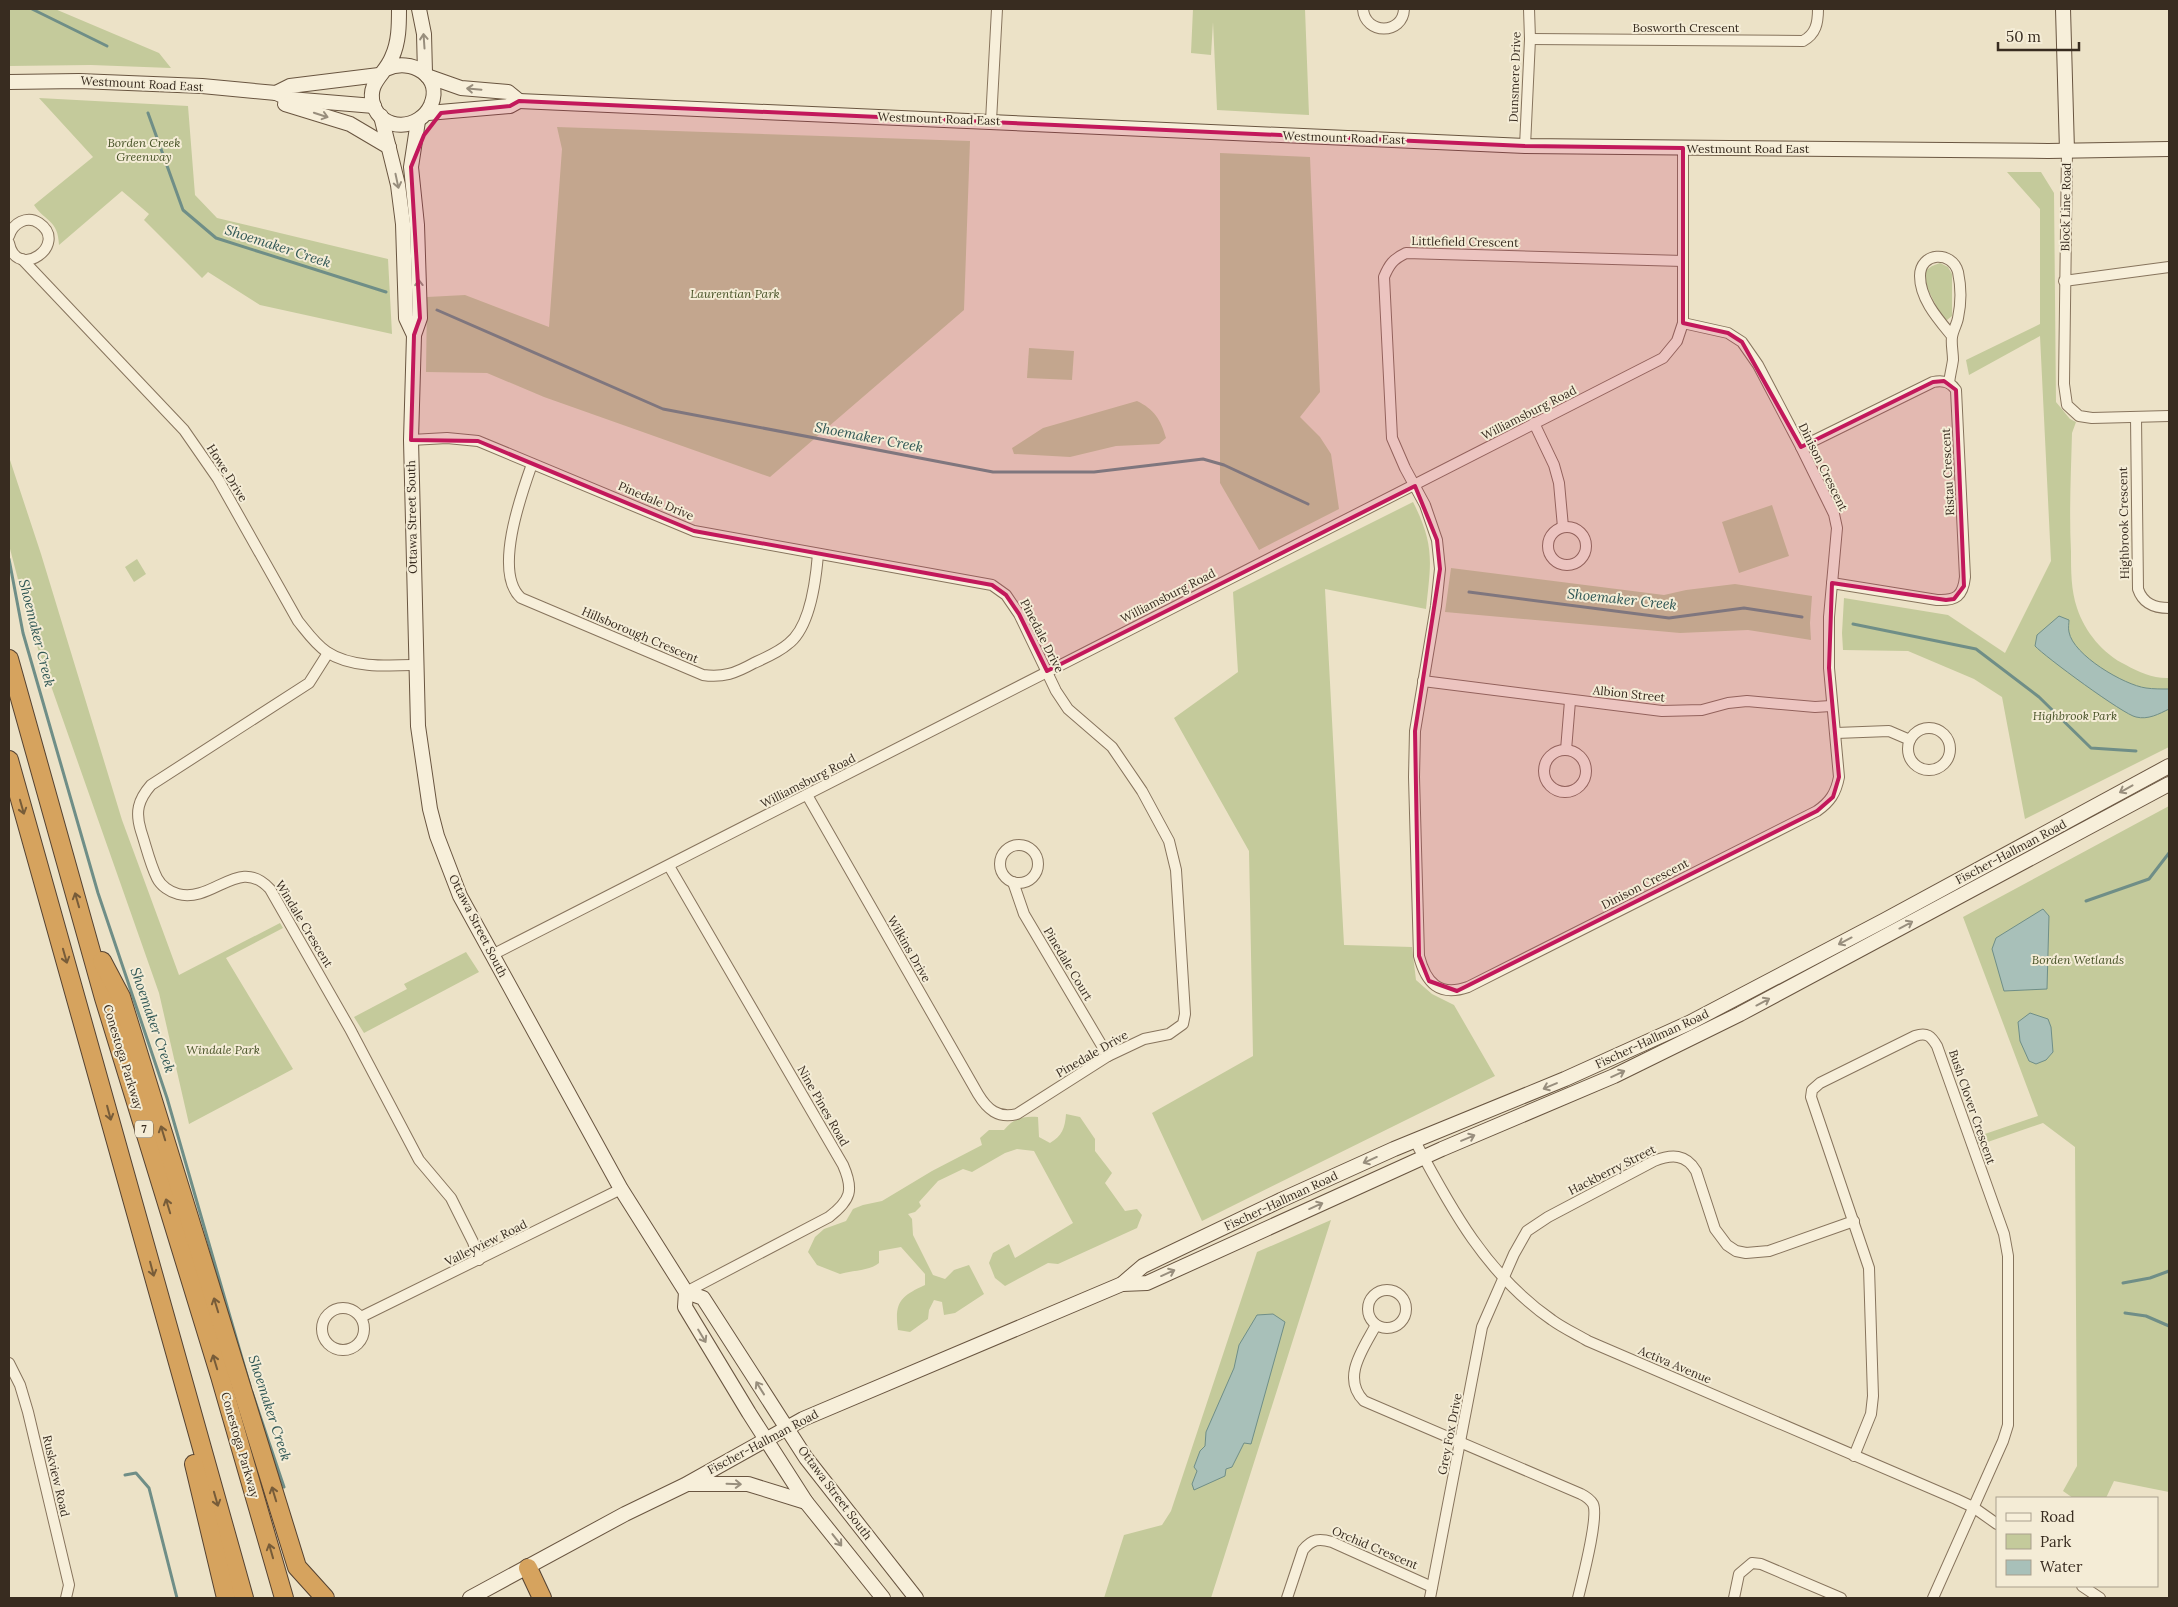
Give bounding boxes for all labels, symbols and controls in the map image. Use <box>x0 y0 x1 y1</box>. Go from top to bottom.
street label: Bosworth Crescent <box>1632 20 1740 35</box>
scale bar <box>1998 20 2079 52</box>
text: 50 m <box>2006 27 2041 46</box>
street label: Dunsmere Drive <box>1505 31 1524 123</box>
one-way arrow <box>419 33 428 49</box>
street label: Westmount Road East <box>80 73 204 94</box>
one-way arrow <box>466 84 482 94</box>
street label: Westmount Road East <box>877 109 1001 128</box>
one-way arrow <box>313 111 329 121</box>
street label: Westmount Road East <box>1282 128 1406 147</box>
park label: Borden Creek Greenway <box>107 135 181 164</box>
street label: Westmount Road East <box>1687 141 1810 156</box>
street label: Block Line Road <box>2057 163 2074 251</box>
one-way arrow <box>392 172 402 188</box>
water label: Shoemaker Creek <box>223 220 333 272</box>
street label: Littlefield Crescent <box>1411 233 1519 250</box>
one-way arrow <box>414 279 424 296</box>
park label: Laurentian Park <box>690 286 780 301</box>
street label: Williamsburg Road <box>1479 382 1579 443</box>
water label: Shoemaker Creek <box>813 418 925 456</box>
street label: Dinison Crescent <box>1796 420 1851 514</box>
street label: Ristau Crescent <box>1938 427 1957 516</box>
street label: Howe Drive <box>204 441 251 505</box>
street label: Ottawa Street South <box>403 460 420 574</box>
street label: Highbrook Crescent <box>2115 466 2132 579</box>
street label: Pinedale Drive <box>616 478 697 523</box>
street label: Williamsburg Road <box>1118 565 1218 626</box>
water label: Shoemaker Creek <box>15 577 59 689</box>
water label: Shoemaker Creek <box>1566 584 1678 614</box>
street label: Pinedale Drive <box>1017 596 1068 676</box>
street label: Hillsborough Crescent <box>579 603 701 666</box>
street label: Albion Street <box>1591 682 1666 705</box>
park label: Highbrook Park <box>2033 708 2117 723</box>
street label: Williamsburg Road <box>758 750 858 811</box>
one-way arrow <box>2119 784 2134 794</box>
one-way arrow <box>18 798 28 814</box>
street label: Fischer-Hallman Road <box>1953 816 2069 887</box>
street label: Dinison Crescent <box>1599 855 1691 912</box>
street label: Ottawa Street South <box>446 872 511 980</box>
street label: Windale Crescent <box>273 877 337 970</box>
one-way arrow <box>71 892 81 908</box>
street label: Wilkins Drive <box>884 913 935 985</box>
one-way arrow <box>1898 920 1913 929</box>
street label: Pinedale Court <box>1041 924 1096 1004</box>
one-way arrow <box>1838 937 1853 946</box>
one-way arrow <box>61 948 71 964</box>
park label: Borden Wetlands <box>2032 952 2124 967</box>
water label: Shoemaker Creek <box>127 965 179 1075</box>
one-way arrow <box>1755 996 1770 1006</box>
street label: Conestoga Parkway <box>100 1002 147 1112</box>
street label: Fischer-Hallman Road <box>1593 1006 1711 1071</box>
street label: Pinedale Drive <box>1053 1027 1131 1080</box>
park label: Windale Park <box>186 1042 260 1057</box>
street label: Bush Clover Crescent <box>1946 1048 1999 1166</box>
street label: Nine Pines Road <box>794 1063 853 1149</box>
one-way arrow <box>1610 1069 1625 1079</box>
one-way arrow <box>1543 1081 1558 1091</box>
one-way arrow <box>104 1104 114 1120</box>
road number: 7 <box>135 1120 153 1138</box>
one-way arrow <box>157 1126 167 1142</box>
one-way arrow <box>1460 1133 1475 1143</box>
street label: Hackberry Street <box>1566 1141 1658 1198</box>
one-way arrow <box>1363 1155 1378 1165</box>
street label: Fischer-Hallman Road <box>1222 1168 1340 1233</box>
one-way arrow <box>163 1199 172 1215</box>
one-way arrow <box>1308 1201 1323 1211</box>
street label: Valleyview Road <box>441 1216 529 1269</box>
one-way arrow <box>148 1261 157 1277</box>
one-way arrow <box>1160 1268 1175 1278</box>
one-way arrow <box>211 1298 220 1314</box>
one-way arrow <box>698 1328 708 1342</box>
street label: Activa Avenue <box>1636 1342 1714 1387</box>
water label: Shoemaker Creek <box>244 1353 296 1463</box>
one-way arrow <box>210 1354 220 1370</box>
one-way arrow <box>754 1382 764 1396</box>
street label: Conestoga Parkway <box>218 1390 263 1500</box>
street label: Grey Fox Drive <box>1434 1391 1465 1476</box>
street label: Fischer-Hallman Road <box>705 1406 821 1477</box>
street label: Ruskview Road <box>40 1434 73 1518</box>
street label: Ottawa Street South <box>795 1443 876 1543</box>
one-way arrow <box>726 1479 742 1488</box>
one-way arrow <box>269 1486 279 1502</box>
one-way arrow <box>212 1491 221 1507</box>
legend <box>1996 1497 2158 1587</box>
text: Road <box>2040 1507 2075 1526</box>
street label: Orchid Crescent <box>1330 1523 1421 1573</box>
text: Park <box>2040 1532 2071 1551</box>
one-way arrow <box>831 1533 842 1546</box>
one-way arrow <box>265 1544 275 1560</box>
text: Water <box>2040 1557 2083 1576</box>

